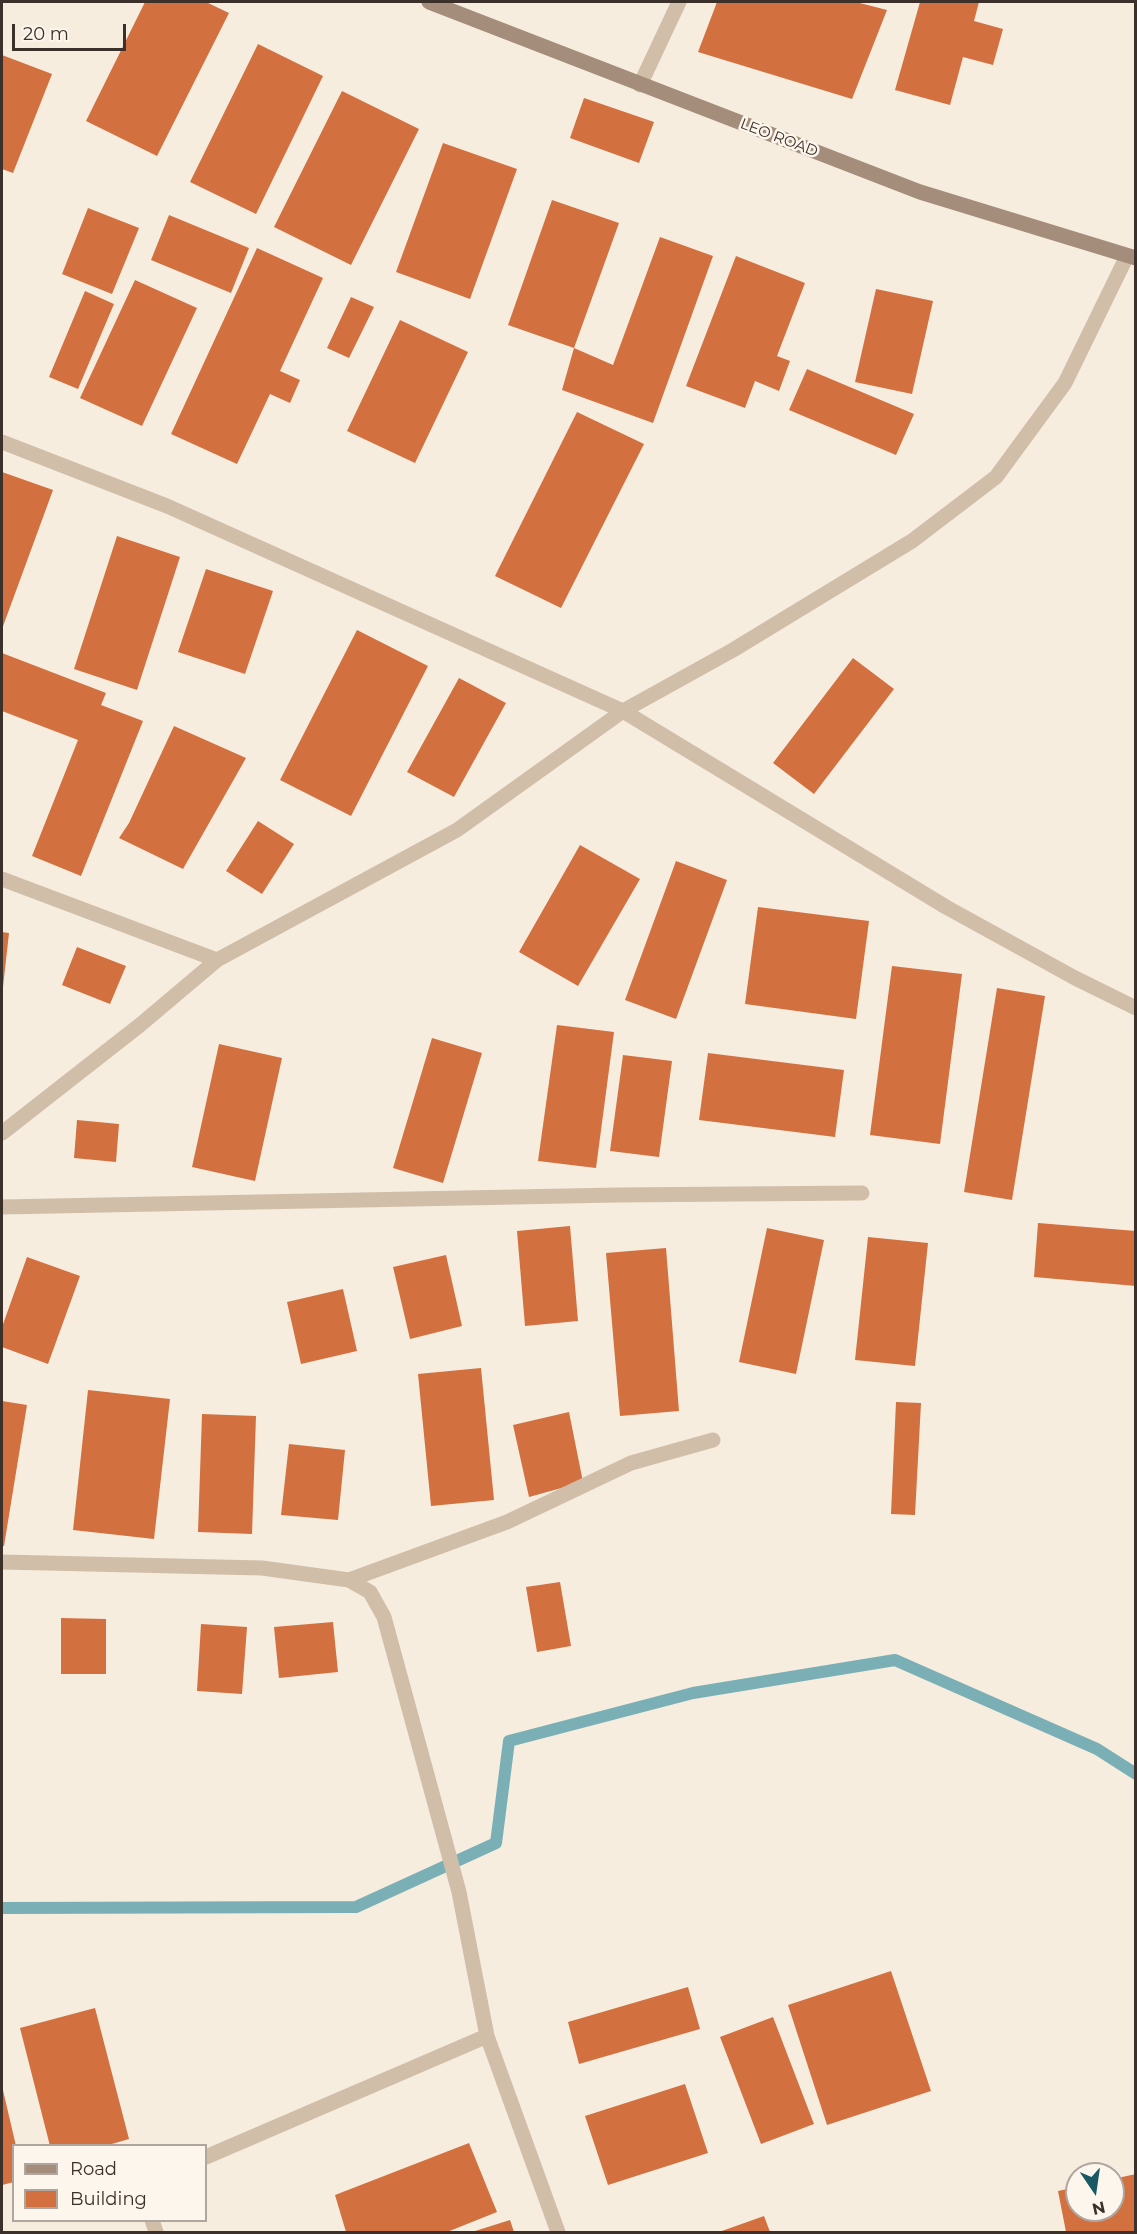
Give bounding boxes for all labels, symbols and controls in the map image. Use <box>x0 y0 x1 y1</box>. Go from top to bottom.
scale bar <box>15 12 129 50</box>
text: 20 m <box>23 23 69 45</box>
street label: LEO ROAD <box>738 115 820 161</box>
legend <box>12 2144 207 2222</box>
text: Road <box>70 2158 117 2180</box>
north arrow <box>1065 2162 1125 2222</box>
text: Building <box>70 2188 147 2210</box>
text: N <box>1090 2197 1107 2219</box>

